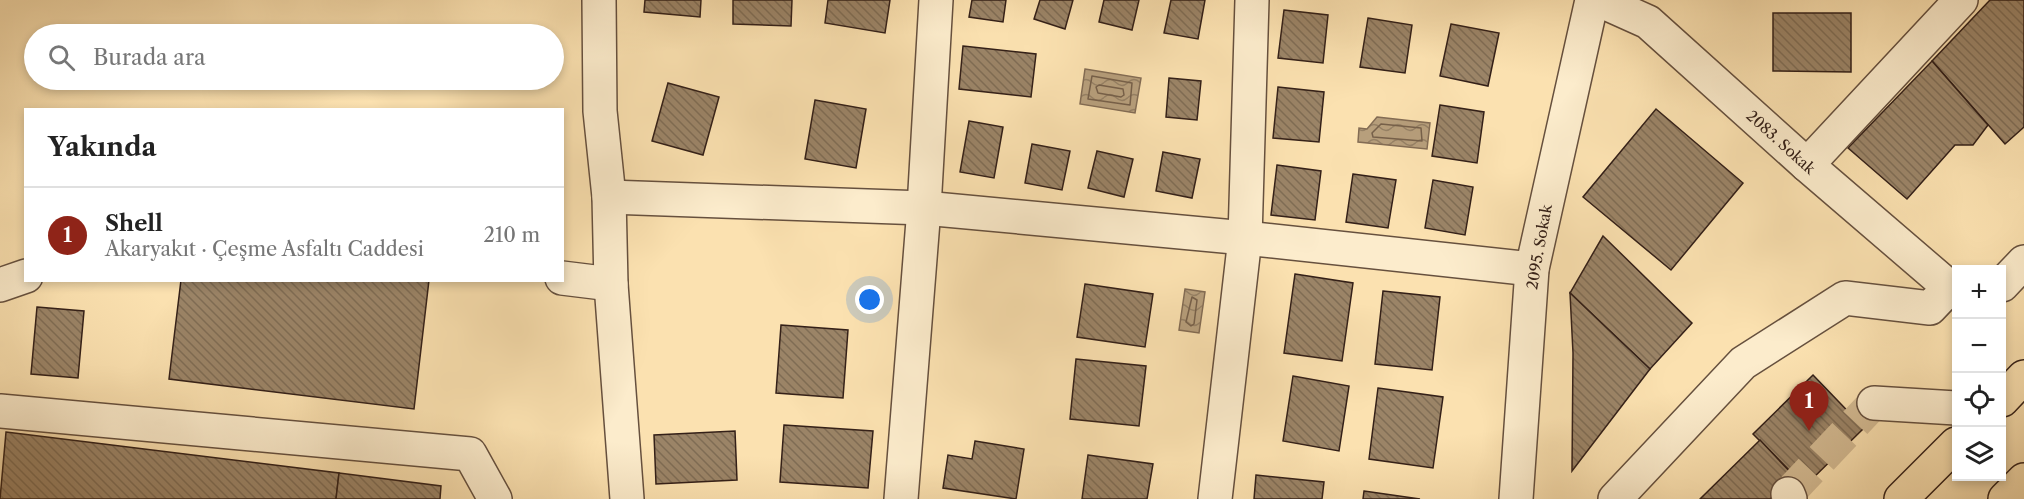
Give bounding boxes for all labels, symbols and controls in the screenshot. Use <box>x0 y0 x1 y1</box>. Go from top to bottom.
search box <box>24 24 564 90</box>
icon: search <box>45 41 78 74</box>
text: Burada ara <box>93 44 206 71</box>
street label: 2083. Sokak <box>1743 106 1820 179</box>
text: Yakında <box>48 131 157 163</box>
street label: 2095. Sokak <box>1522 202 1556 291</box>
text: Shell <box>105 210 163 237</box>
text: 1 <box>63 223 72 247</box>
text: 210 m <box>483 223 540 247</box>
text: Akaryakıt · Çeşme Asfaltı Caddesi <box>105 237 424 261</box>
map controls <box>1952 265 2006 481</box>
button: + <box>1952 265 2006 319</box>
your location <box>855 285 884 314</box>
button: − <box>1952 319 2006 373</box>
button: locate <box>1952 373 2006 427</box>
pin: 1 <box>1790 382 1828 431</box>
button: layers <box>1952 427 2006 481</box>

